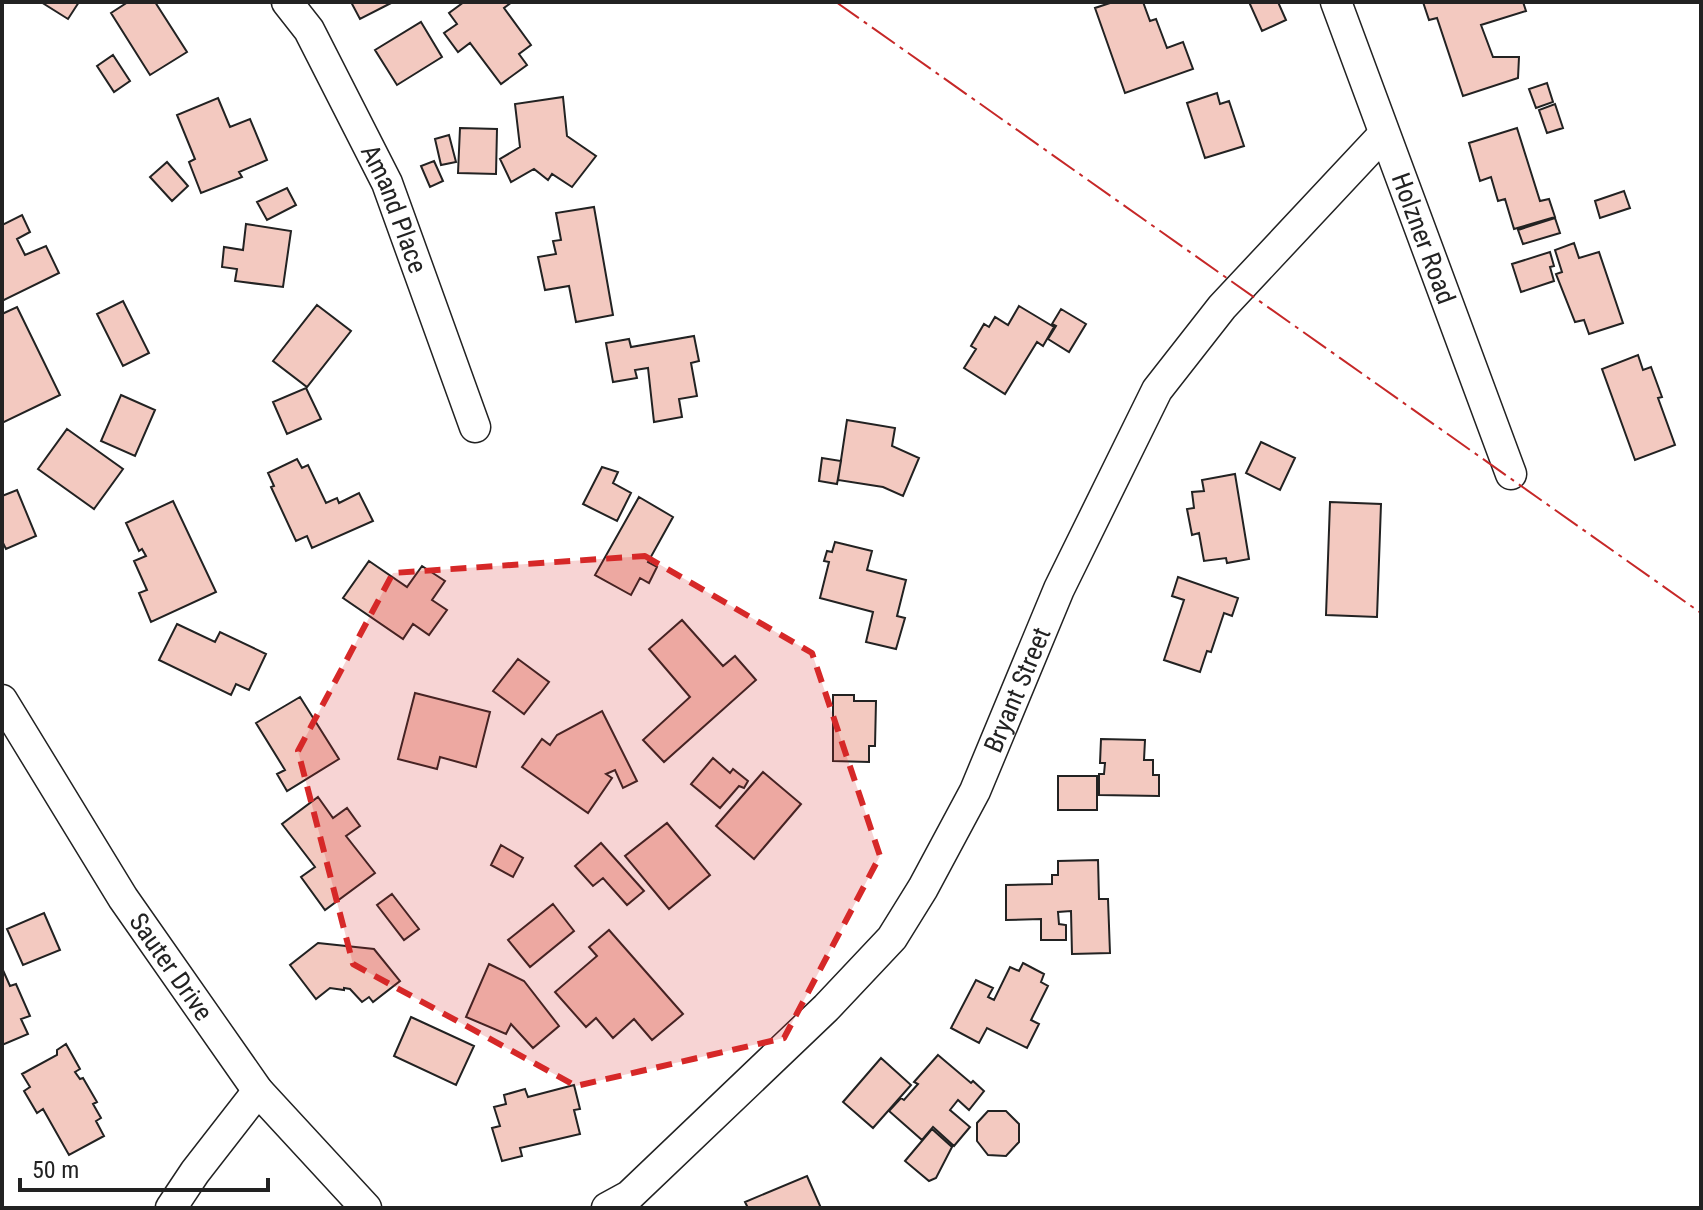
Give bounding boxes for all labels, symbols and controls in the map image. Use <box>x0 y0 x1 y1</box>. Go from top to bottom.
street label: Amand Place <box>355 140 433 277</box>
street label: Holzner Road <box>1386 169 1462 308</box>
street label: Bryant Street <box>978 623 1056 757</box>
street label: Sauter Drive <box>123 907 219 1026</box>
scale bar <box>20 1142 268 1192</box>
text: 50 m <box>32 1156 79 1184</box>

